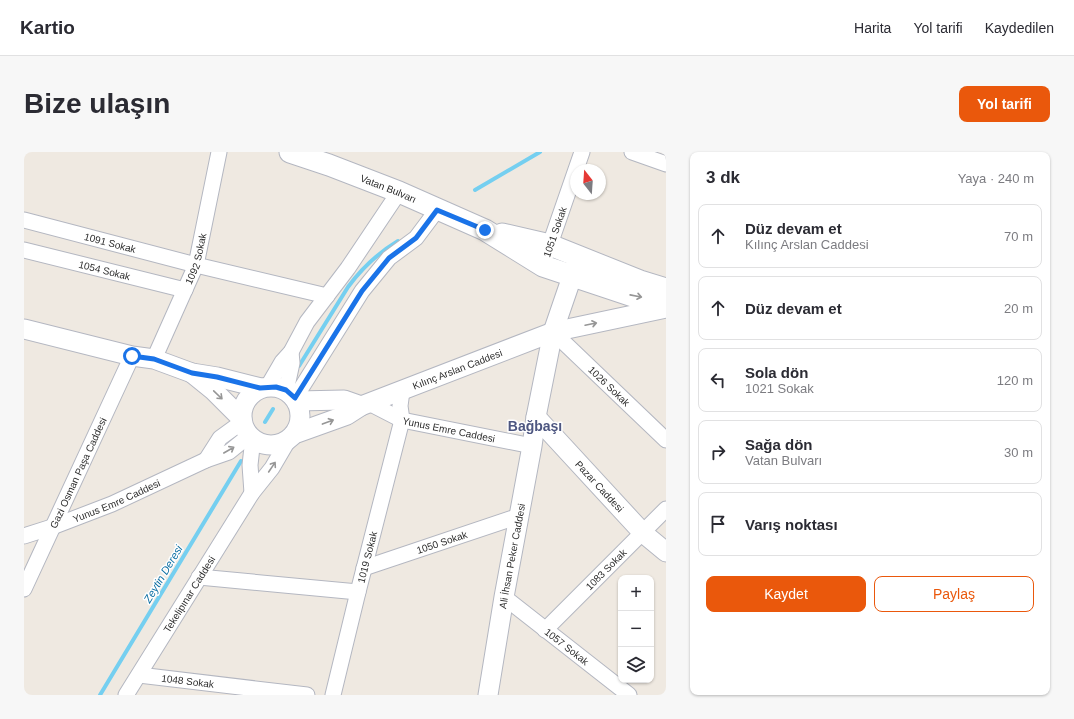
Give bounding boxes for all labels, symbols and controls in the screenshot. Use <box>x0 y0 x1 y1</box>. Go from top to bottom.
text: Kartio <box>20 17 75 38</box>
text: Harita <box>854 20 891 36</box>
text: Yol tarifi <box>913 20 963 36</box>
text: Kaydedilen <box>985 20 1054 36</box>
button: Yol tarifi <box>959 86 1050 122</box>
text: Bize ulaşın <box>24 88 170 119</box>
north arrow <box>570 164 606 200</box>
text: 3 dk <box>706 168 740 187</box>
text: Yaya · 240 m <box>958 171 1034 186</box>
street label: Vatan Bulvarı <box>359 172 418 205</box>
street label: 1051 Sokak <box>541 204 569 259</box>
text: Düz devam et <box>745 220 842 237</box>
route end <box>476 221 494 239</box>
icon: ahead <box>707 225 729 247</box>
text: 70 m <box>1004 229 1033 244</box>
street label: 1091 Sokak <box>83 231 138 255</box>
street label: 1092 Sokak <box>183 231 208 286</box>
text: Kılınç Arslan Caddesi <box>745 237 869 252</box>
street label: 1054 Sokak <box>78 258 132 282</box>
one-way arrow <box>629 293 642 301</box>
icon: ahead <box>707 297 729 319</box>
text: Düz devam et <box>745 300 842 317</box>
text: 20 m <box>1004 301 1033 316</box>
one-way arrow <box>584 319 597 327</box>
route start <box>123 347 141 365</box>
street label: Kılınç Arslan Caddesi <box>411 347 504 391</box>
street label: 1026 Sokak <box>586 364 633 409</box>
text: Sola dön <box>745 364 808 381</box>
icon: left <box>707 369 729 391</box>
text: 120 m <box>997 373 1033 388</box>
text: 1021 Sokak <box>745 381 814 396</box>
one-way arrow <box>213 390 223 400</box>
street label: Yunus Emre Caddesi <box>402 415 496 444</box>
street label: Gazi Osman Paşa Caddesi <box>47 416 108 530</box>
one-way arrow <box>322 417 334 425</box>
district label: Bağbaşı <box>508 418 562 434</box>
text: Sağa dön <box>745 436 813 453</box>
icon: right <box>707 441 729 463</box>
text: 30 m <box>1004 445 1033 460</box>
one-way arrow <box>223 446 235 454</box>
text: Vatan Bulvarı <box>745 453 822 468</box>
street label: Pazar Caddesi <box>573 458 626 514</box>
one-way arrow <box>268 462 276 473</box>
street label: Yunus Emre Caddesi <box>71 477 162 524</box>
street label: Ali İhsan Peker Caddesi <box>497 502 527 609</box>
icon: arrive <box>707 513 729 535</box>
text: Varış noktası <box>745 516 838 533</box>
street label: 1050 Sokak <box>415 528 469 556</box>
street label: 1019 Sokak <box>355 529 379 584</box>
water label: Zeytin Deresi <box>141 543 185 606</box>
street label: 1083 Sokak <box>583 546 629 592</box>
street label: Tekelipınar Caddesi <box>161 554 217 634</box>
map controls <box>618 575 654 683</box>
button: + <box>618 575 654 611</box>
button: Kaydet <box>706 576 866 612</box>
button: Paylaş <box>874 576 1034 612</box>
button: − <box>618 611 654 647</box>
street label: 1057 Sokak <box>543 626 592 668</box>
button: layers <box>618 647 654 683</box>
street label: 1048 Sokak <box>161 672 216 689</box>

